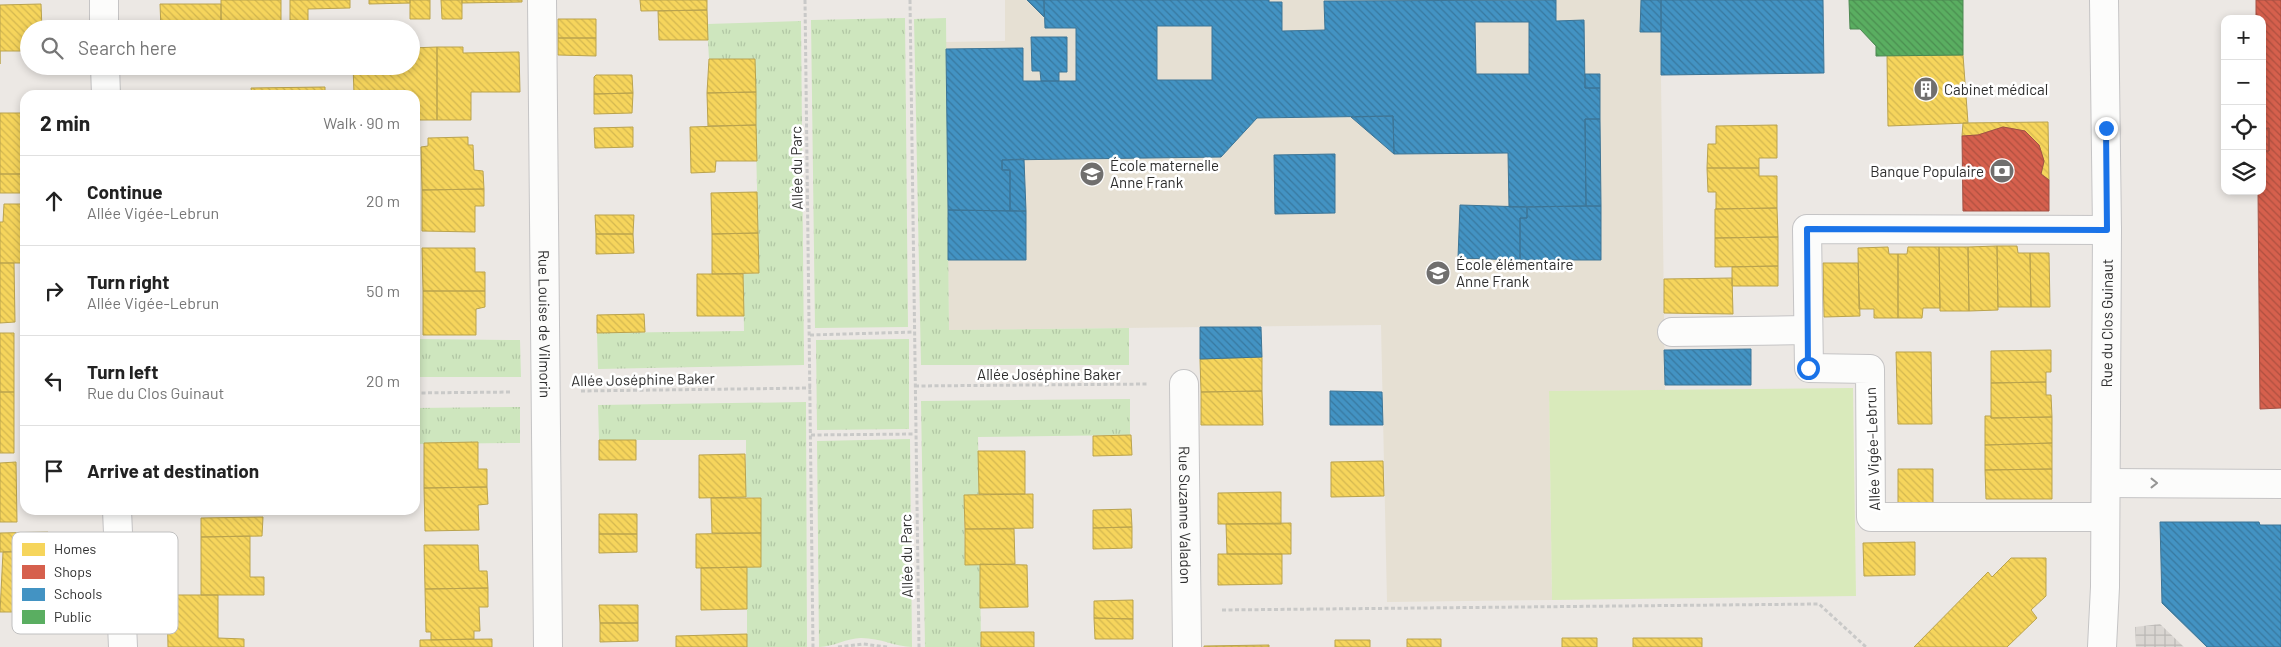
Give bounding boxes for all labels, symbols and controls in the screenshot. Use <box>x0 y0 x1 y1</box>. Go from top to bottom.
map controls <box>2221 15 2266 195</box>
button: + <box>2221 15 2266 60</box>
search box <box>20 20 420 75</box>
icon: search <box>38 34 66 62</box>
text: Search here <box>78 36 177 59</box>
button: − <box>2221 60 2266 105</box>
building icon: Cabinet médical <box>1913 76 1939 102</box>
place label: Cabinet médical <box>1944 80 2048 98</box>
button: locate <box>2221 105 2266 150</box>
text: 2 min <box>40 110 90 135</box>
text: Walk · 90 m <box>323 113 400 132</box>
route end <box>2095 117 2118 140</box>
street label: Allée du Parc <box>786 126 806 210</box>
button: layers <box>2221 150 2266 195</box>
place label: École maternelle Anne Frank <box>1110 156 1219 191</box>
bank icon: Banque Populaire <box>1989 158 2015 184</box>
school or university icon: École maternelle Anne Frank <box>1079 161 1105 187</box>
place label: Banque Populaire <box>1870 162 1984 180</box>
text: Continue <box>87 180 163 203</box>
icon: ahead <box>40 187 68 215</box>
text: 20 m <box>366 191 400 210</box>
text: Allée Vigée-Lebrun <box>87 203 219 222</box>
street label: Rue Louise de Vilmorin <box>535 250 555 398</box>
place label: École élémentaire Anne Frank <box>1456 255 1574 290</box>
street label: Rue du Clos Guinaut <box>2097 259 2116 388</box>
school or university icon: École élémentaire Anne Frank <box>1425 260 1451 286</box>
text: Turn right <box>87 270 169 293</box>
icon: right <box>40 277 68 305</box>
text: 50 m <box>366 281 400 300</box>
text: Allée Vigée-Lebrun <box>87 293 219 312</box>
route start <box>1797 357 1820 380</box>
text: Turn left <box>87 360 158 383</box>
street label: Allée Joséphine Baker <box>977 365 1121 383</box>
icon: left <box>40 367 68 395</box>
street label: Allée Joséphine Baker <box>571 369 716 389</box>
text: 20 m <box>366 371 400 390</box>
text: Rue du Clos Guinaut <box>87 383 224 402</box>
street label: Allée Vigée-Lebrun <box>1861 387 1883 511</box>
street label: Rue Suzanne Valadon <box>1176 446 1195 584</box>
icon: arrive <box>40 457 68 485</box>
text: Arrive at destination <box>87 459 259 482</box>
one-way arrow <box>2151 478 2159 488</box>
street label: Allée du Parc <box>896 514 916 598</box>
legend <box>12 532 178 634</box>
text: Homes <box>54 540 97 557</box>
text: Shops <box>54 563 92 580</box>
text: Schools <box>54 585 102 602</box>
text: Public <box>54 608 92 625</box>

